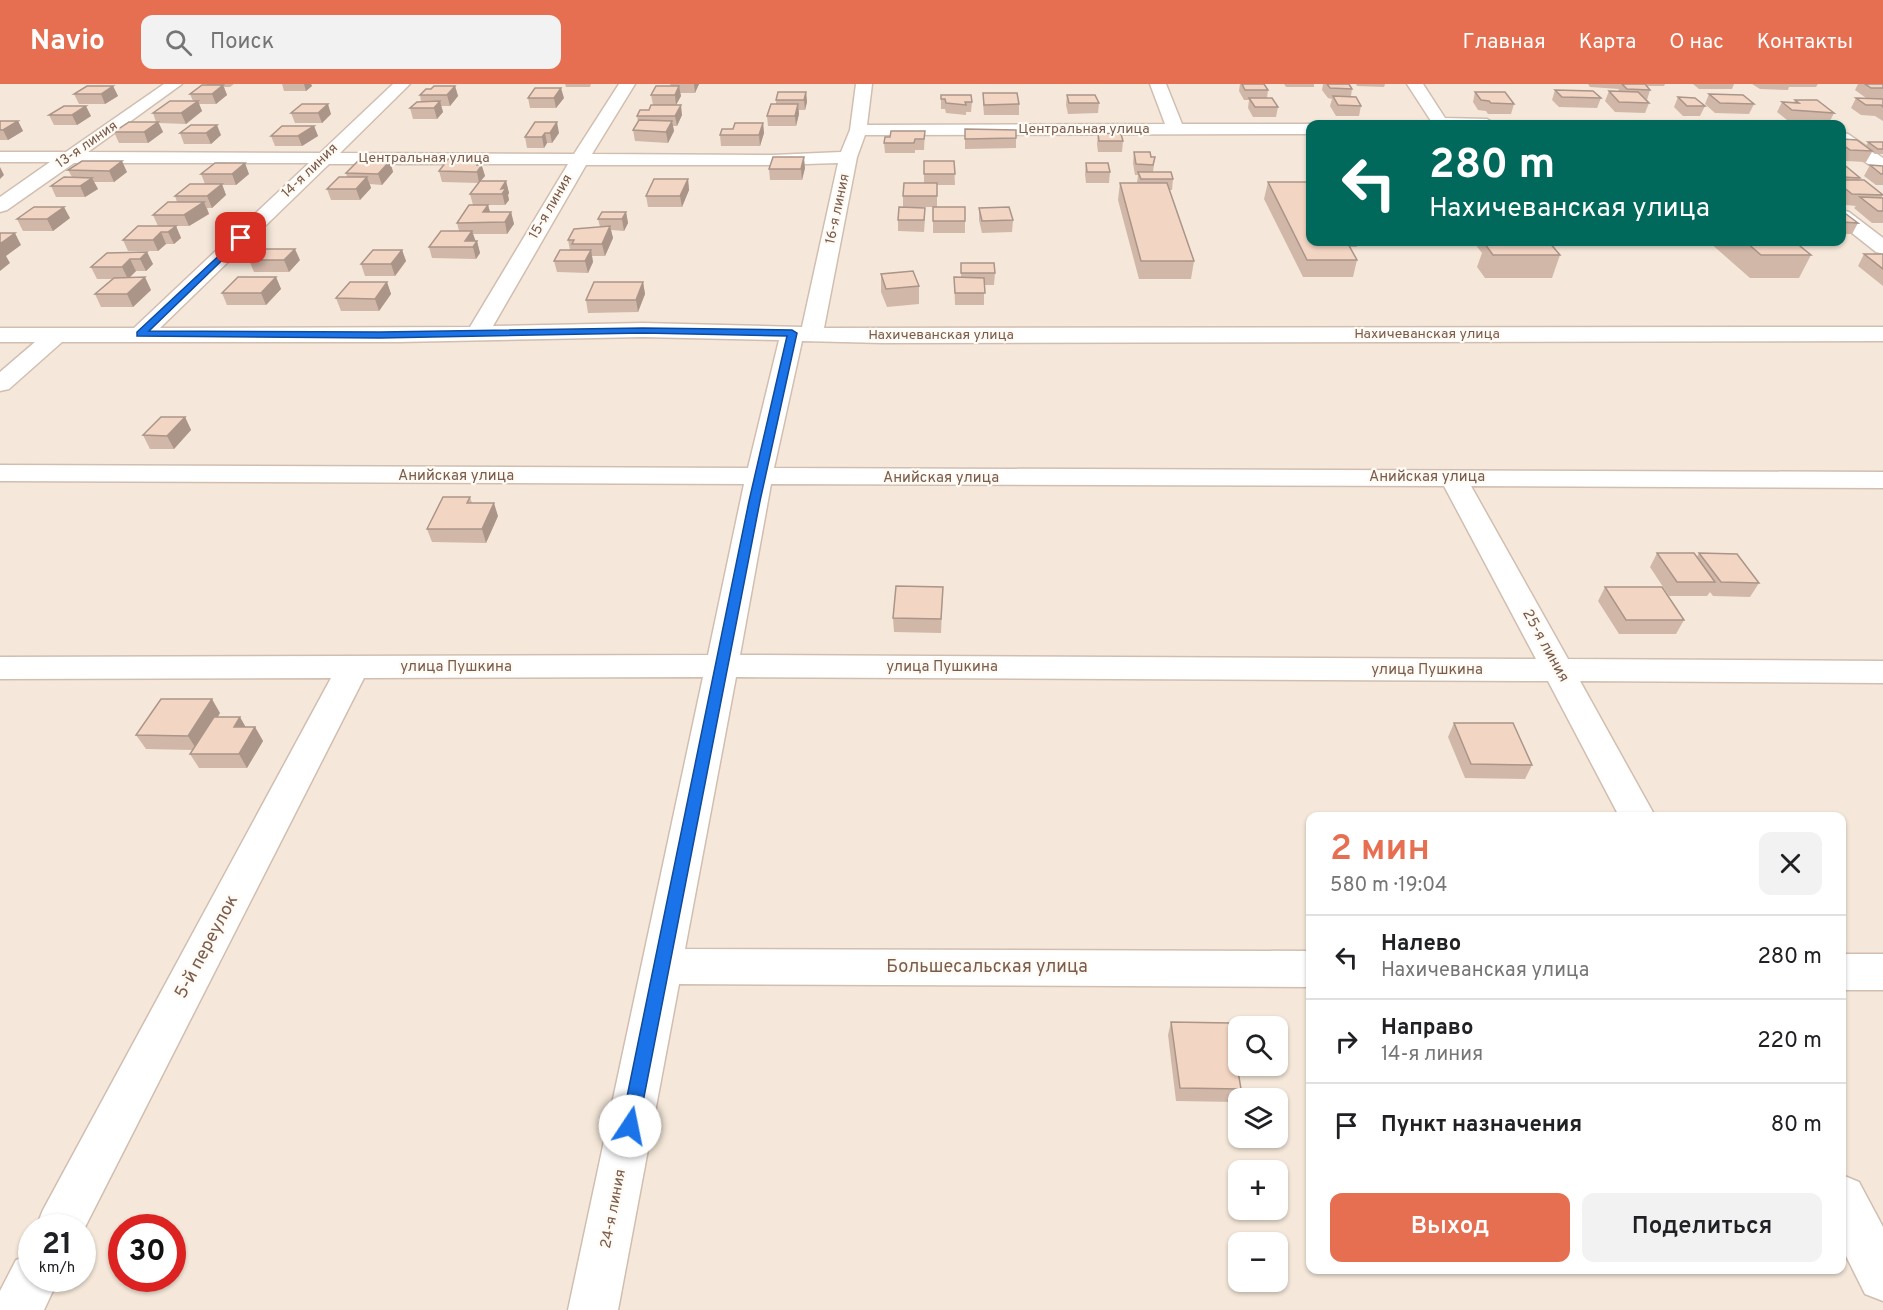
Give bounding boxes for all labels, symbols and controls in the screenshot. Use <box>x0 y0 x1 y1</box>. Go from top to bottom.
search box <box>141 15 561 69</box>
text: Navio <box>30 24 105 60</box>
icon: search <box>162 26 195 59</box>
text: Поиск <box>210 29 274 56</box>
text: Главная <box>1462 29 1546 56</box>
text: Карта <box>1579 29 1636 56</box>
text: О нас <box>1669 29 1724 56</box>
text: Контакты <box>1757 29 1853 56</box>
street label: 13-я линия <box>53 118 121 172</box>
street label: Центральная улица <box>1018 121 1150 138</box>
street label: 14-я линия <box>278 140 342 202</box>
text: 280 m <box>1429 140 1555 193</box>
icon: left <box>1330 144 1408 222</box>
street label: Центральная улица <box>358 150 490 167</box>
street label: 15-я линия <box>526 172 576 242</box>
street label: 16-я линия <box>822 172 854 246</box>
text: Нахичеванская улица <box>1429 192 1710 226</box>
pin <box>215 212 266 263</box>
icon: arrive <box>224 221 257 254</box>
street label: Нахичеванская улица <box>1354 326 1500 343</box>
street label: Нахичеванская улица <box>868 327 1014 344</box>
street label: Анийская улица <box>398 467 514 486</box>
street label: Анийская улица <box>1369 468 1485 487</box>
street label: Анийская улица <box>883 469 999 488</box>
street label: 25-я линия <box>1517 606 1573 686</box>
street label: улица Пушкина <box>400 658 512 677</box>
street label: улица Пушкина <box>886 658 998 677</box>
street label: улица Пушкина <box>1371 661 1483 680</box>
text: 2 мин <box>1330 827 1430 873</box>
button: close <box>1759 832 1822 895</box>
text: 580 m · 19:04 <box>1330 873 1447 899</box>
street label: 5-й переулок <box>170 891 244 1003</box>
text: Налево <box>1381 931 1461 958</box>
icon: left <box>1330 941 1363 974</box>
text: 280 m <box>1757 944 1822 971</box>
street label: Большесальская улица <box>886 956 1088 979</box>
text: Нахичеванская улица <box>1381 958 1589 984</box>
text: Направо <box>1381 1015 1473 1042</box>
map controls <box>1228 1016 1288 1292</box>
button: search <box>1228 1016 1288 1076</box>
icon: right <box>1330 1025 1363 1058</box>
text: 220 m <box>1757 1028 1822 1055</box>
text: 14-я линия <box>1381 1042 1483 1068</box>
button: layers <box>1228 1088 1288 1148</box>
position arrow <box>598 1094 662 1158</box>
icon: arrive <box>1330 1109 1363 1142</box>
text: Пункт назначения <box>1381 1112 1582 1139</box>
text: 80 m <box>1771 1112 1822 1139</box>
button: + <box>1228 1160 1288 1220</box>
street label: 24-я линия <box>597 1168 631 1250</box>
button: Выход <box>1330 1193 1570 1262</box>
button: Поделиться <box>1582 1193 1822 1262</box>
speed limit sign: 30 <box>108 1214 186 1292</box>
text: 21 <box>42 1227 72 1264</box>
button: − <box>1228 1232 1288 1292</box>
text: km/h <box>39 1259 75 1278</box>

